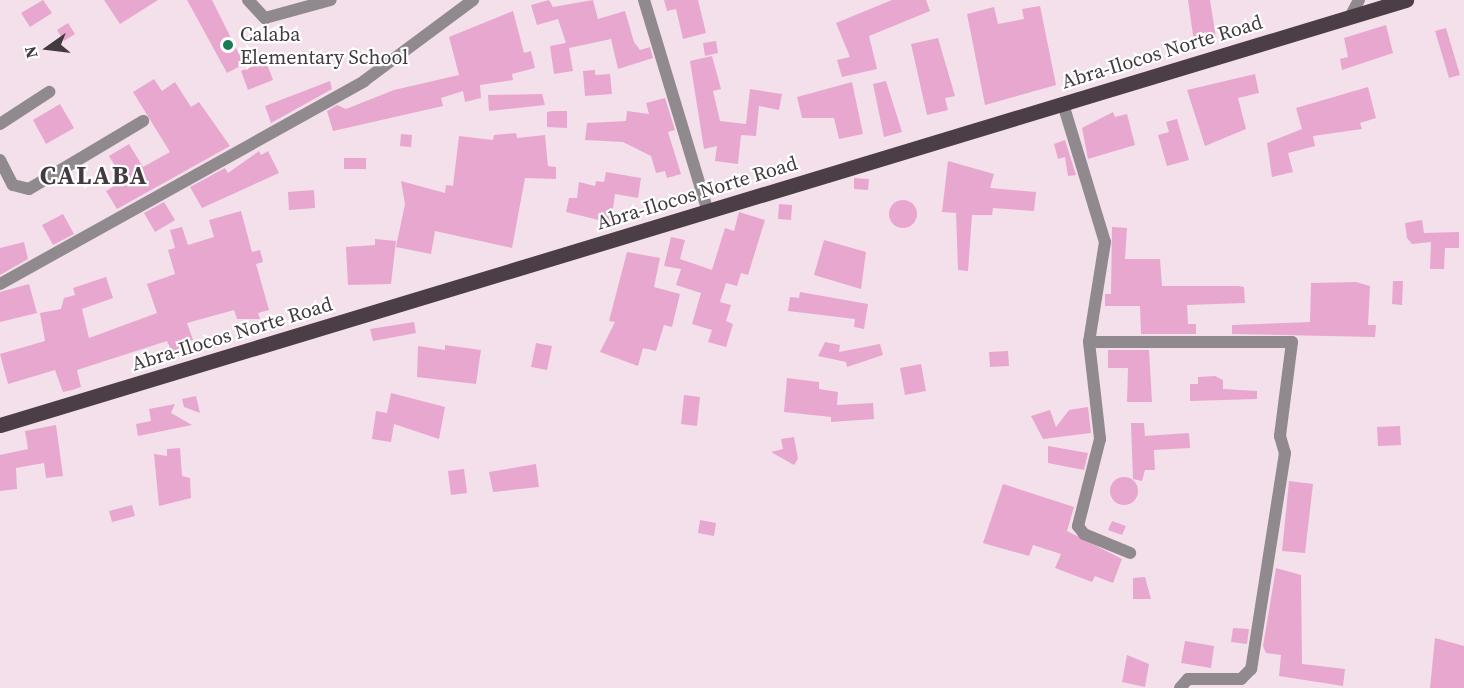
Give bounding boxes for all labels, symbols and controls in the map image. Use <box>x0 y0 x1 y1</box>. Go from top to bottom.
street label: Abra-Ilocos Norte Road <box>1059 10 1265 94</box>
north arrow <box>18 18 78 78</box>
place label: Calaba Elementary School <box>240 22 408 69</box>
marker: Calaba Elementary School <box>221 38 235 52</box>
text: N <box>18 44 43 61</box>
street label: Abra-Ilocos Norte Road <box>594 151 800 235</box>
district label: CALABA <box>40 160 148 192</box>
street label: Abra-Ilocos Norte Road <box>129 292 335 376</box>

